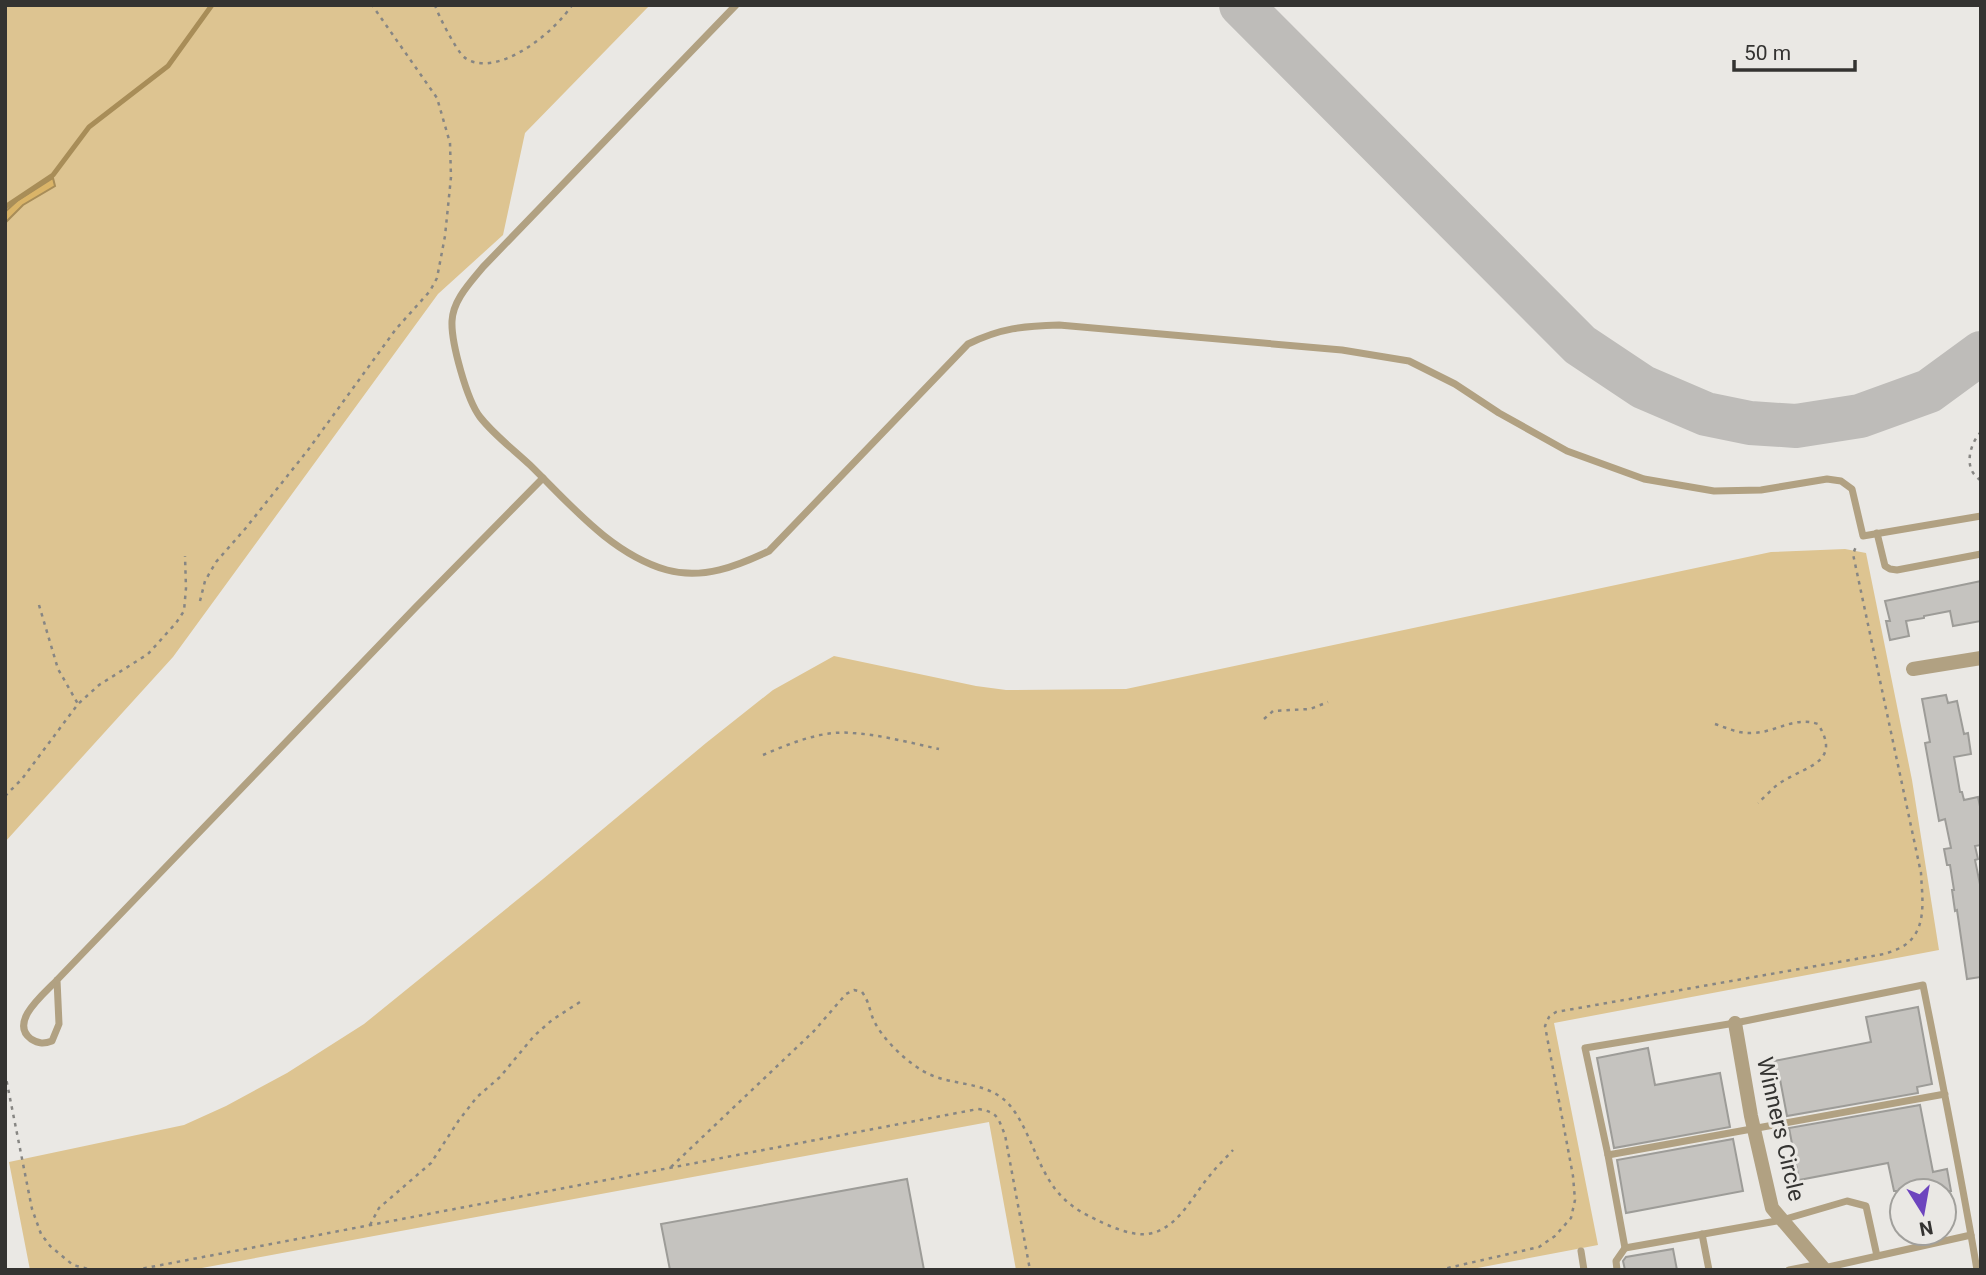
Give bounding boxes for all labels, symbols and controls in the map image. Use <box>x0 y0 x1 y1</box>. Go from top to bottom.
scale bar <box>1734 28 1855 72</box>
text: 50 m <box>1744 41 1791 65</box>
street label: Winners Circle <box>1751 1054 1810 1204</box>
north arrow <box>1888 1177 1958 1247</box>
text: N <box>1917 1216 1935 1241</box>

